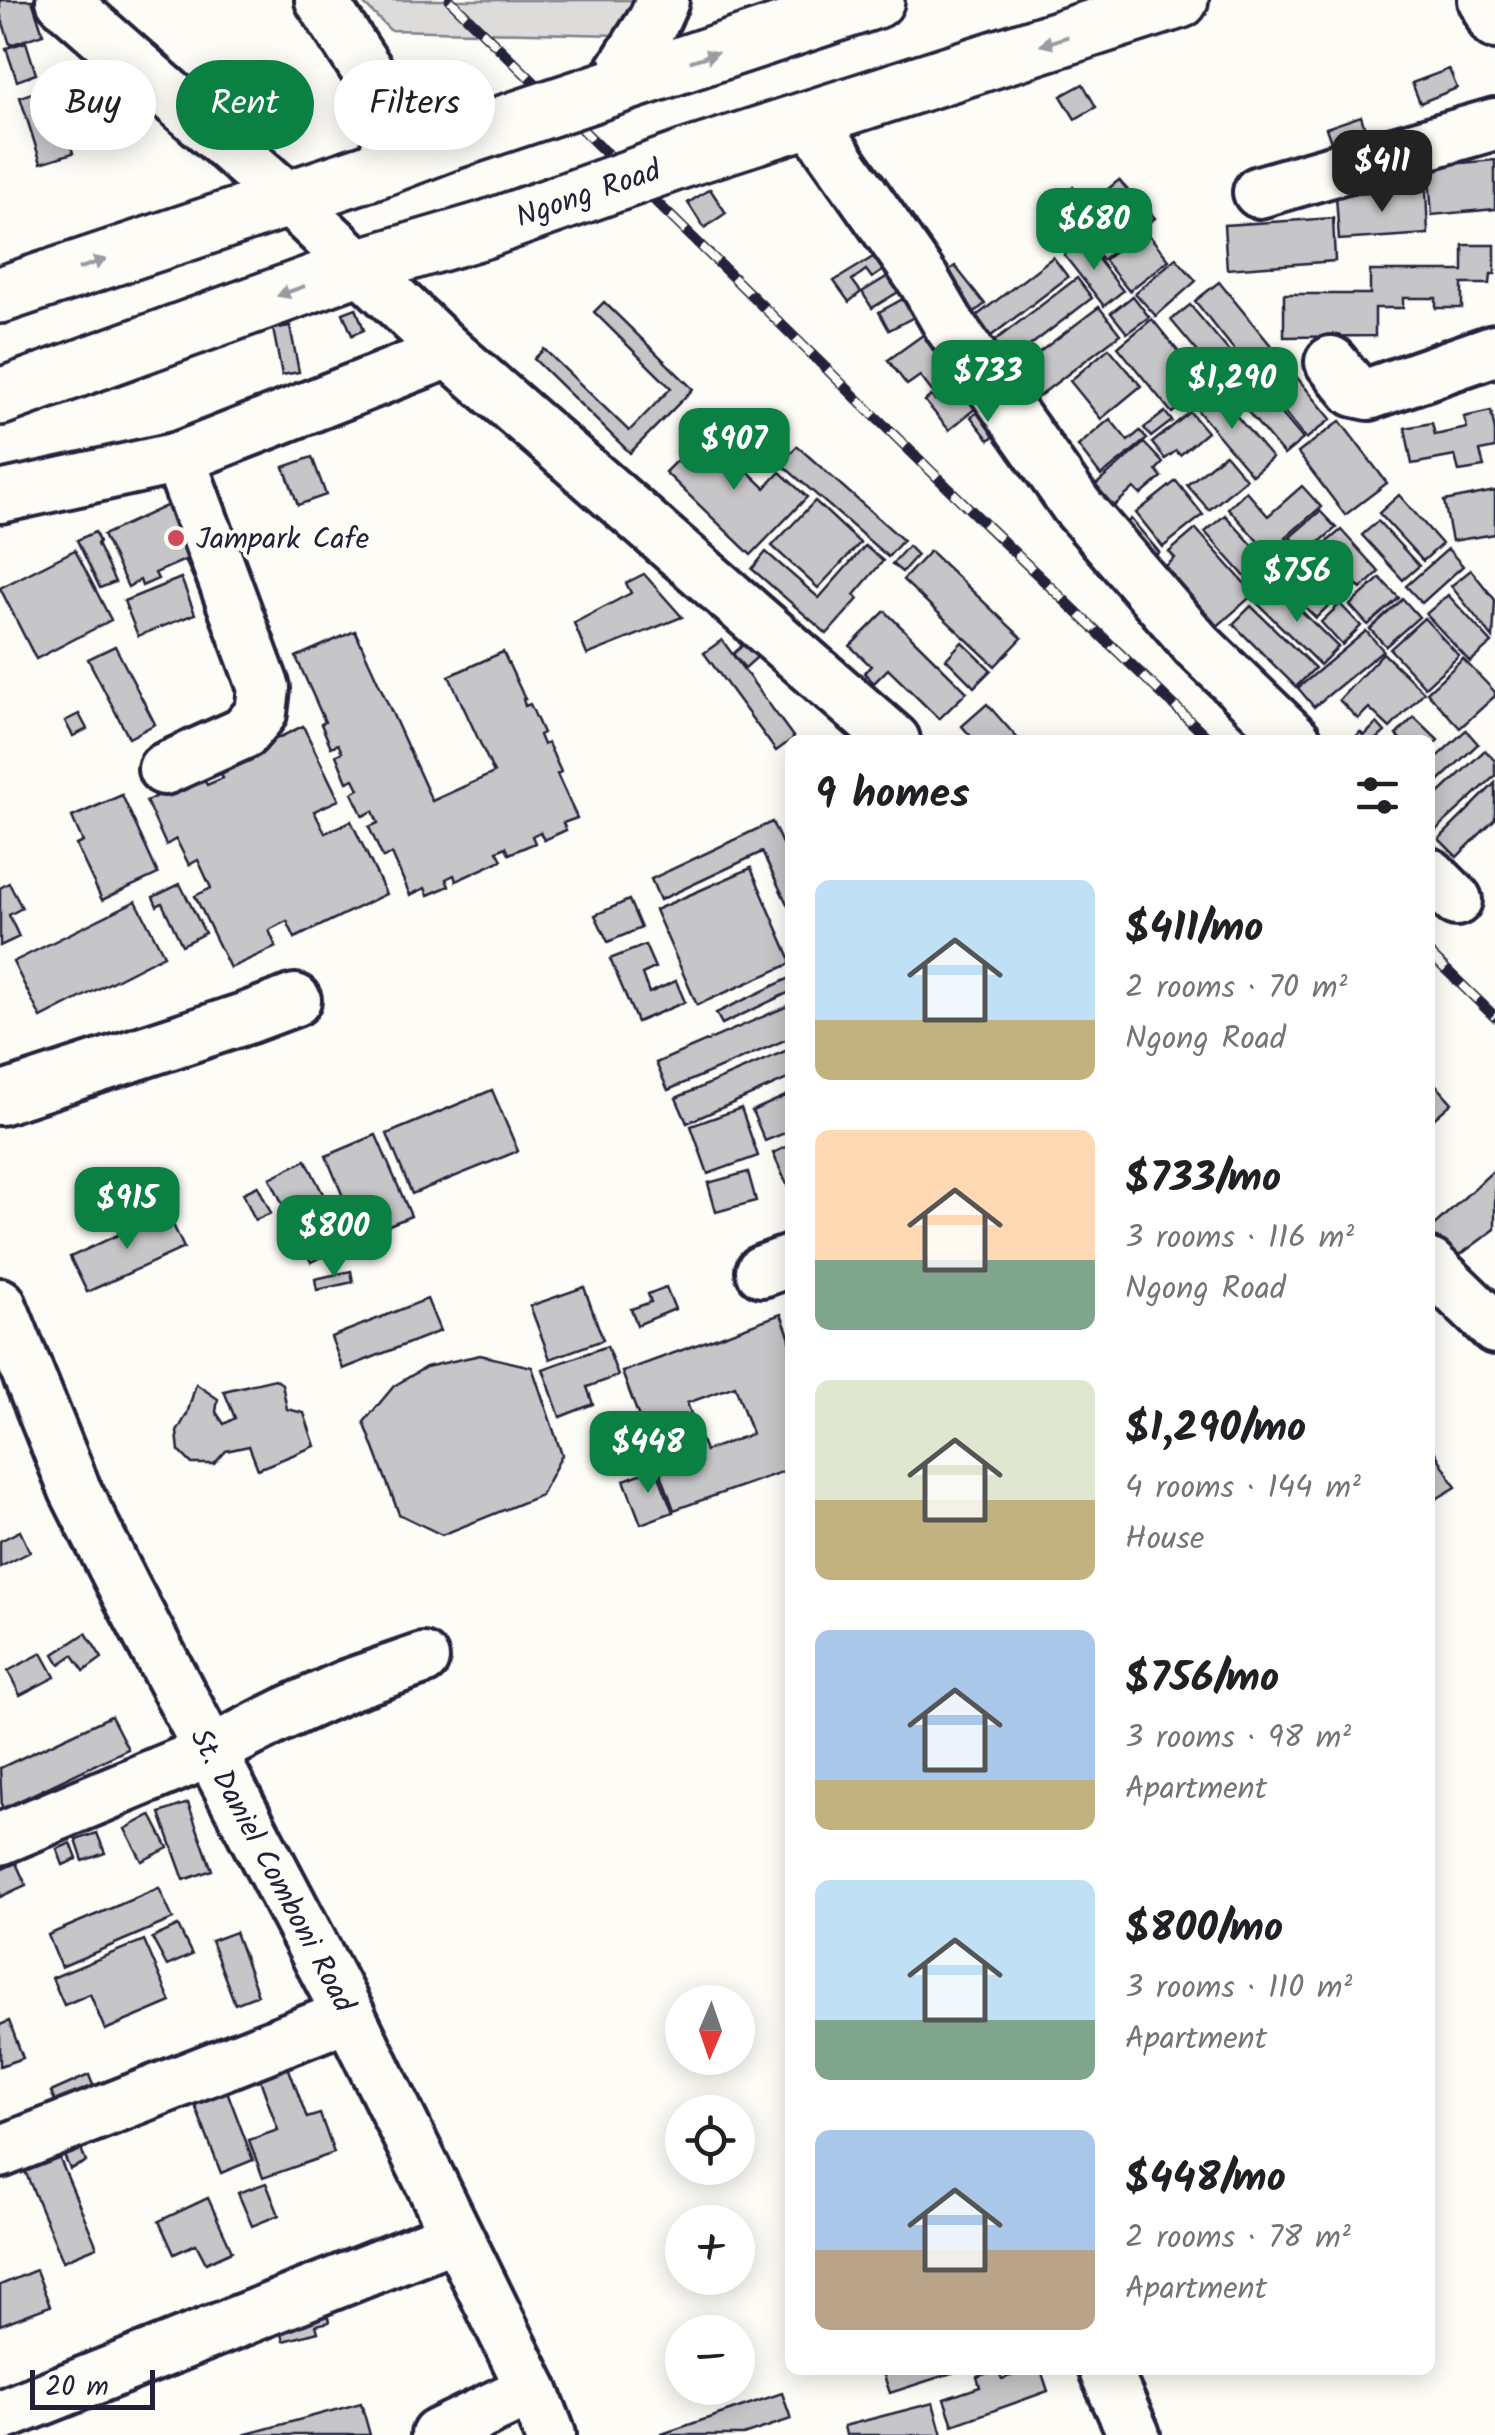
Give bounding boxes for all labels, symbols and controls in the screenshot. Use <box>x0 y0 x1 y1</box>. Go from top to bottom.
one-way arrow <box>1039 34 1069 49</box>
one-way arrow <box>689 49 719 64</box>
chip: Buy <box>30 60 156 150</box>
chip: Rent <box>176 60 314 150</box>
chip: Filters <box>334 60 495 150</box>
pin: $411 <box>1323 130 1441 215</box>
text: $411 <box>1354 137 1410 188</box>
street label: Ngong Road <box>510 147 669 242</box>
pin: $680 <box>1035 188 1153 273</box>
text: $680 <box>1058 195 1130 246</box>
one-way arrow <box>78 255 108 270</box>
one-way arrow <box>276 284 306 299</box>
pin: $733 <box>929 340 1047 425</box>
text: $733 <box>953 347 1023 398</box>
pin: $1,290 <box>1151 347 1313 432</box>
text: $1,290 <box>1188 354 1276 405</box>
pin: $907 <box>675 408 793 493</box>
text: $907 <box>701 415 767 466</box>
place label: Jampark Cafe <box>196 516 369 564</box>
marker: Jampark Cafe <box>165 527 187 549</box>
pin: $756 <box>1238 540 1356 625</box>
text: $756 <box>1263 547 1331 598</box>
text: 9 homes <box>815 762 970 829</box>
icon: filters <box>1350 768 1405 823</box>
text: $411/mo <box>1125 896 1264 963</box>
icon: home <box>895 920 1015 1040</box>
text: 2 rooms · 70 m² <box>1125 963 1347 1014</box>
text: Ngong Road <box>1125 1014 1286 1065</box>
text: $733/mo <box>1125 1146 1281 1213</box>
pin: $915 <box>68 1167 186 1252</box>
icon: home <box>895 1170 1015 1290</box>
text: $915 <box>97 1174 158 1225</box>
pin: $800 <box>275 1195 393 1280</box>
text: $800 <box>299 1202 369 1253</box>
text: 3 rooms · 116 m² <box>1125 1213 1354 1264</box>
text: Ngong Road <box>1125 1264 1286 1315</box>
text: $1,290/mo <box>1125 1396 1306 1463</box>
pin: $448 <box>589 1411 707 1496</box>
text: $448 <box>612 1418 684 1469</box>
icon: home <box>895 1420 1015 1540</box>
text: 4 rooms · 144 m² <box>1125 1463 1361 1514</box>
text: House <box>1125 1514 1204 1565</box>
text: $756/mo <box>1125 1646 1279 1713</box>
icon: home <box>895 1670 1015 1790</box>
text: 3 rooms · 98 m² <box>1125 1713 1351 1764</box>
street label: St. Daniel Comboni Road <box>176 1720 367 2023</box>
text: Apartment <box>1125 1764 1267 1815</box>
text: $800/mo <box>1125 1896 1283 1963</box>
icon: home <box>895 1920 1015 2040</box>
text: 3 rooms · 110 m² <box>1125 1963 1352 2014</box>
north arrow <box>665 1985 755 2075</box>
map controls <box>665 1985 755 2405</box>
text: Apartment <box>1125 2014 1267 2065</box>
button: locate <box>665 2095 755 2185</box>
text: $448/mo <box>1125 2146 1286 2213</box>
icon: home <box>895 2170 1015 2290</box>
button: + <box>665 2205 755 2295</box>
text: 2 rooms · 78 m² <box>1125 2213 1351 2264</box>
text: Apartment <box>1125 2264 1267 2315</box>
button: − <box>665 2315 755 2405</box>
scale bar <box>30 2365 155 2410</box>
text: 20 m <box>45 2365 109 2410</box>

